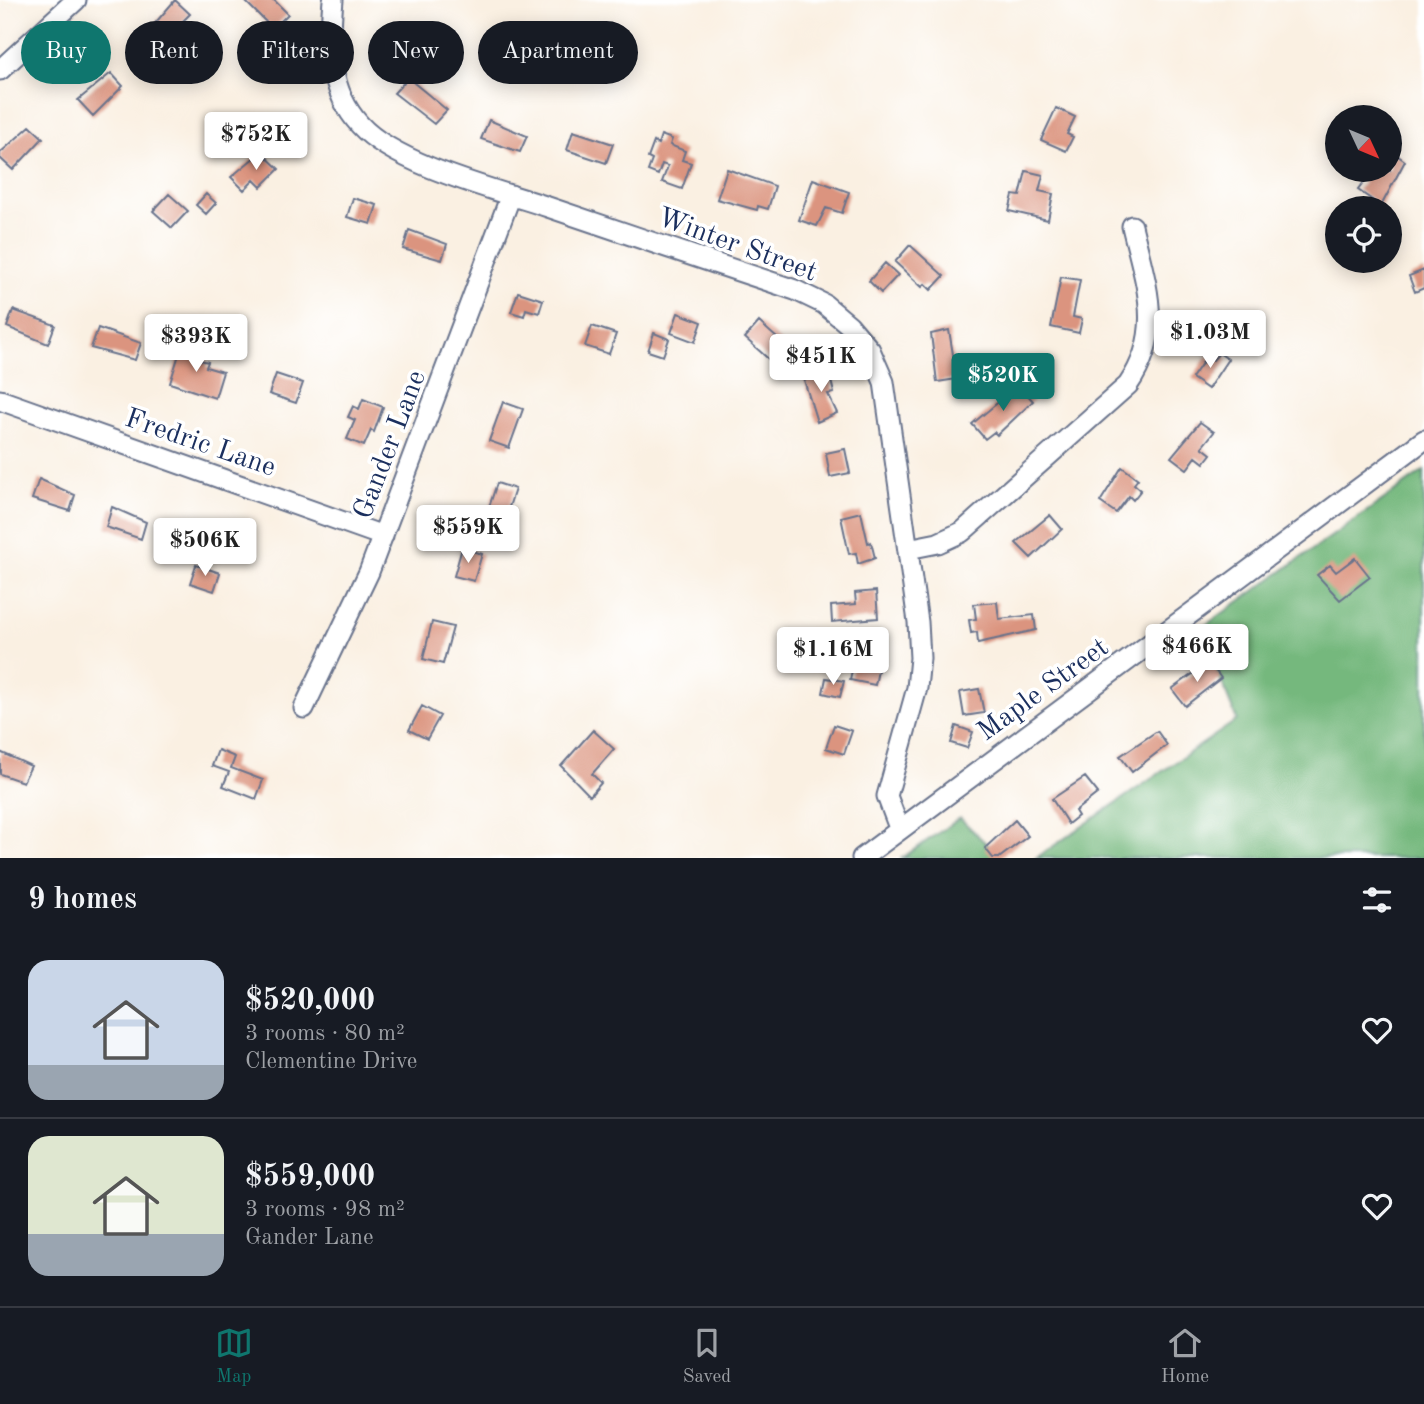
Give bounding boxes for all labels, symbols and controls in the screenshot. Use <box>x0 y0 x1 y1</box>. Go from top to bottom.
chip: Buy <box>21 21 111 84</box>
chip: Rent <box>125 21 223 84</box>
chip: Filters <box>237 21 354 84</box>
chip: New <box>368 21 464 84</box>
chip: Apartment <box>478 21 638 84</box>
north arrow <box>1325 105 1402 182</box>
map controls <box>1325 105 1402 273</box>
pin: $752K <box>207 113 305 172</box>
text: $752K <box>220 123 292 146</box>
button: locate <box>1325 196 1402 273</box>
street label: Winter Street <box>653 204 820 288</box>
pin: $1.03M <box>1153 310 1267 370</box>
pin: $393K <box>147 314 245 374</box>
text: $1.03M <box>1170 321 1250 344</box>
text: $393K <box>160 325 232 348</box>
pin: $451K <box>772 334 870 394</box>
text: $451K <box>785 345 857 368</box>
pin: $520K <box>954 354 1052 413</box>
text: $520K <box>967 364 1039 387</box>
street label: Gander Lane <box>350 367 432 523</box>
street label: Fredric Lane <box>121 405 279 483</box>
pin: $559K <box>419 505 517 565</box>
text: $559K <box>432 516 504 539</box>
pin: $506K <box>156 518 254 578</box>
text: $506K <box>169 529 241 552</box>
pin: $466K <box>1148 624 1246 684</box>
pin: $1.16M <box>776 628 890 687</box>
street label: Maple Street <box>973 634 1114 747</box>
text: $466K <box>1161 635 1233 658</box>
text: $1.16M <box>793 638 873 661</box>
icon: filters <box>1358 881 1396 919</box>
text: 9 homes <box>28 885 137 915</box>
text: $520,000 <box>245 986 375 1016</box>
icon: home <box>84 988 168 1072</box>
icon: heart <box>1358 1011 1396 1049</box>
text: 3 rooms · 80 m² <box>245 1022 405 1045</box>
text: Clementine Drive <box>245 1050 417 1073</box>
text: $559,000 <box>245 1162 375 1192</box>
icon: home <box>84 1164 168 1248</box>
icon: heart <box>1358 1187 1396 1225</box>
text: 3 rooms · 98 m² <box>245 1198 405 1221</box>
text: Gander Lane <box>245 1226 374 1249</box>
tab: Map <box>215 1324 253 1389</box>
tab: Saved <box>683 1324 731 1389</box>
tab: Home <box>1161 1324 1209 1389</box>

